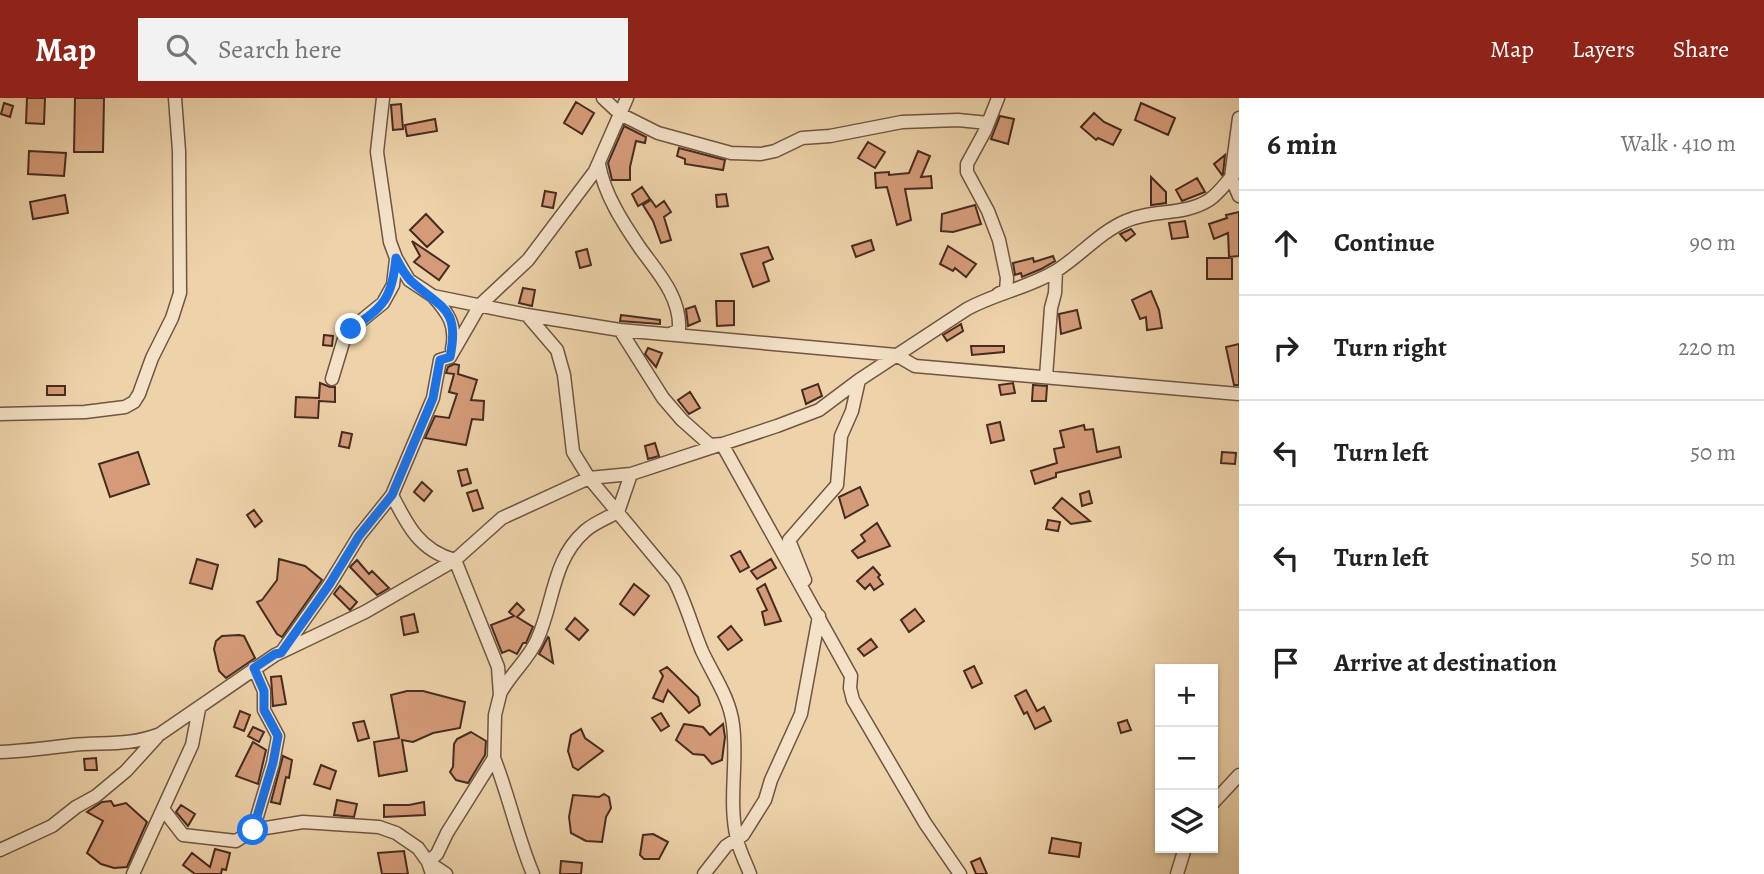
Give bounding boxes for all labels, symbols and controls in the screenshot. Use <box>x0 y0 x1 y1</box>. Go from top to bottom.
search box <box>138 18 628 81</box>
text: Map <box>35 27 96 72</box>
icon: search <box>162 30 200 68</box>
text: Search here <box>218 32 342 67</box>
text: Map <box>1490 33 1534 65</box>
text: Layers <box>1572 33 1635 65</box>
text: Share <box>1673 33 1729 65</box>
text: 6 min <box>1267 124 1337 164</box>
text: Walk · 410 m <box>1621 128 1736 159</box>
icon: ahead <box>1267 224 1305 262</box>
text: Continue <box>1334 225 1435 260</box>
text: 90 m <box>1690 227 1736 258</box>
route end <box>335 313 366 344</box>
icon: right <box>1267 329 1305 367</box>
text: Turn right <box>1334 330 1447 365</box>
text: 220 m <box>1678 332 1736 363</box>
icon: left <box>1267 434 1305 472</box>
text: Turn left <box>1334 435 1429 470</box>
text: 50 m <box>1690 437 1736 468</box>
icon: left <box>1267 539 1305 577</box>
text: Turn left <box>1334 540 1429 575</box>
text: 50 m <box>1690 542 1736 573</box>
icon: arrive <box>1267 644 1305 682</box>
text: Arrive at destination <box>1334 645 1557 680</box>
map controls <box>1155 664 1218 853</box>
button: + <box>1155 664 1218 727</box>
button: − <box>1155 727 1218 790</box>
button: layers <box>1155 790 1218 853</box>
route start <box>237 814 268 845</box>

